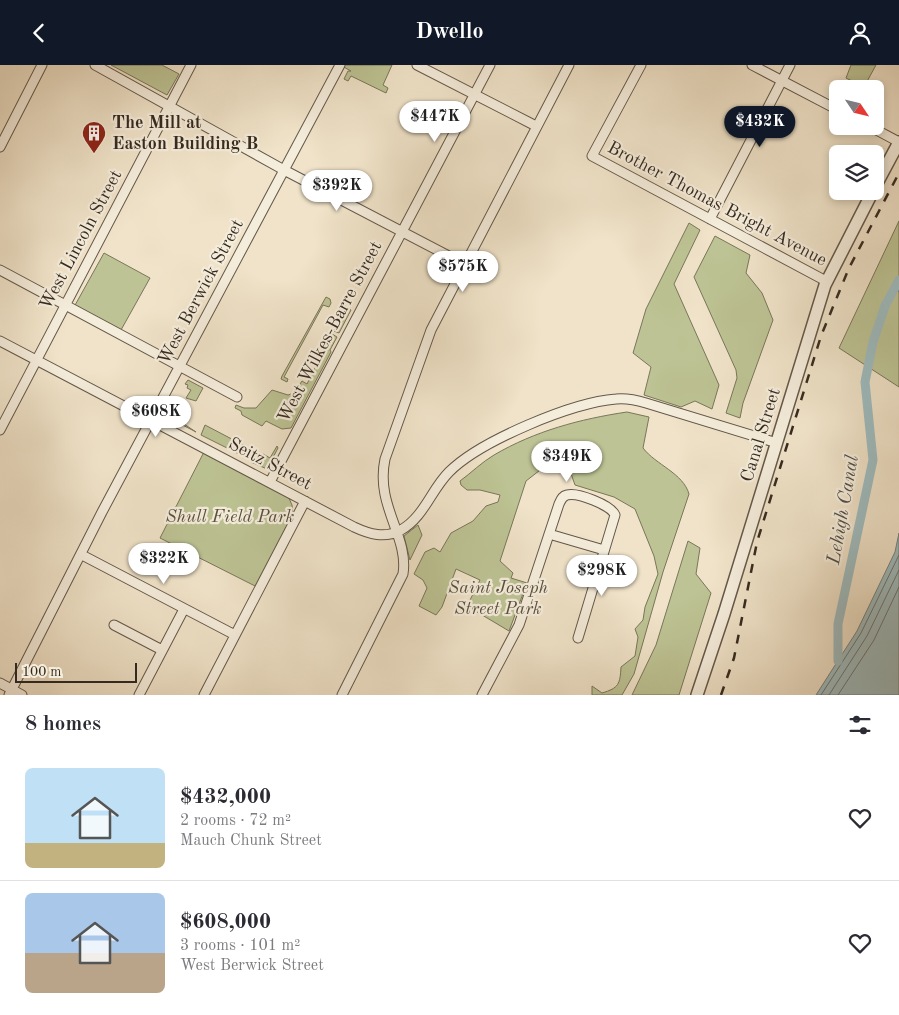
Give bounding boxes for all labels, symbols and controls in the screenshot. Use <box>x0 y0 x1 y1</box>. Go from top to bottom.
icon: back <box>25 19 53 47</box>
icon: person <box>846 19 874 47</box>
text: Dwello <box>415 21 484 43</box>
north arrow <box>829 80 884 135</box>
map controls <box>829 80 884 200</box>
pin: $447K <box>400 101 470 143</box>
pin: $432K <box>725 106 795 148</box>
text: $447K <box>410 109 460 125</box>
place label: The Mill at Easton Building B <box>112 114 258 153</box>
text: $432K <box>735 114 785 130</box>
building icon: The Mill at Easton Building B <box>81 120 107 154</box>
street label: Brother Thomas Bright Avenue <box>604 138 830 270</box>
button: layers <box>829 145 884 200</box>
street label: West Lincoln Street <box>37 167 125 313</box>
pin: $392K <box>302 169 372 212</box>
text: $392K <box>312 178 362 194</box>
street label: West Berwick Street <box>155 216 247 368</box>
street label: West Wilkes-Barre Street <box>275 238 385 426</box>
pin: $575K <box>428 251 498 293</box>
text: $575K <box>438 259 488 275</box>
street label: Canal Street <box>738 386 784 484</box>
pin: $608K <box>121 395 191 438</box>
text: $608K <box>131 404 181 420</box>
street label: Seitz Street <box>225 435 315 493</box>
pin: $349K <box>532 441 602 483</box>
text: $349K <box>542 449 592 465</box>
water label: Lehigh Canal <box>825 453 863 567</box>
park label: Shull Field Park <box>166 508 295 526</box>
pin: $322K <box>129 543 199 585</box>
text: $322K <box>139 551 189 567</box>
pin: $298K <box>567 555 637 597</box>
text: $298K <box>577 563 627 579</box>
park label: Saint Joseph Street Park <box>448 579 548 618</box>
scale bar <box>15 660 138 683</box>
text: 100 m <box>22 665 61 679</box>
icon: filters <box>846 711 874 739</box>
text: 8 homes <box>25 714 101 735</box>
text: $432,000 <box>180 787 271 808</box>
icon: home <box>65 788 125 848</box>
icon: heart <box>846 804 874 832</box>
text: 2 rooms · 72 m² <box>180 813 291 829</box>
text: Mauch Chunk Street <box>180 833 322 849</box>
text: $608,000 <box>180 912 271 933</box>
icon: home <box>65 913 125 973</box>
icon: heart <box>846 929 874 957</box>
text: 3 rooms · 101 m² <box>180 938 300 954</box>
text: West Berwick Street <box>180 958 324 974</box>

